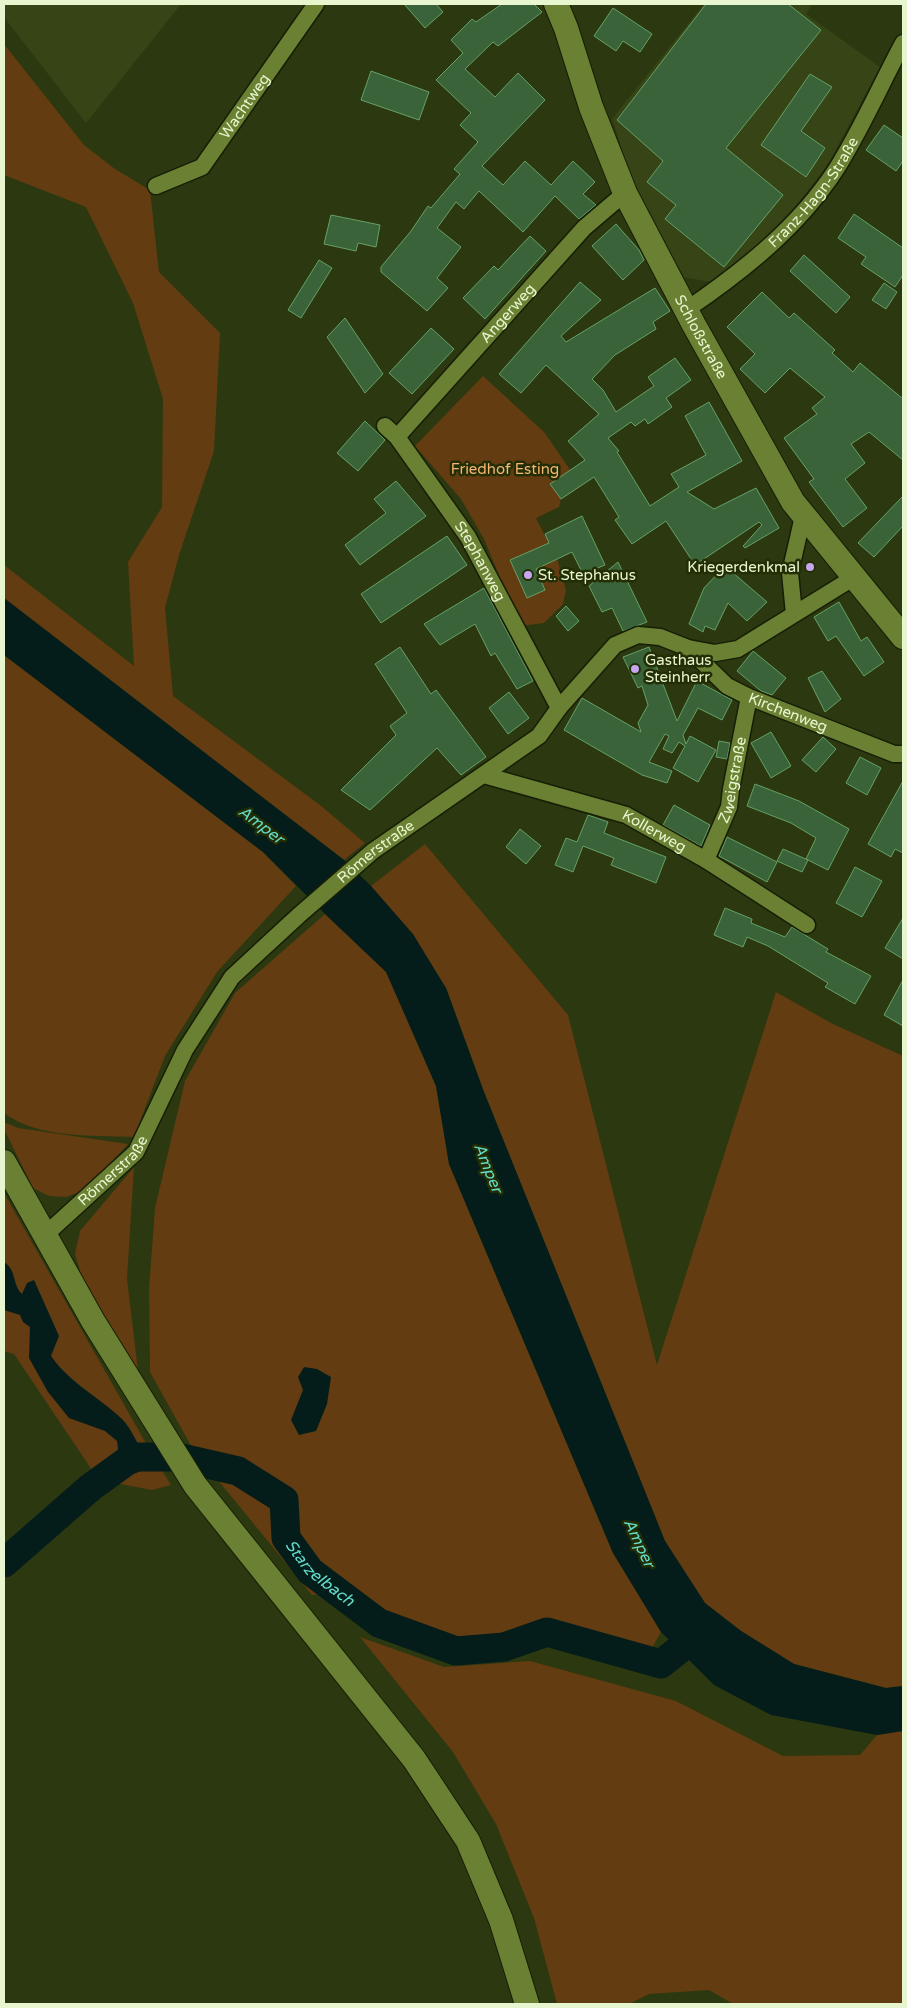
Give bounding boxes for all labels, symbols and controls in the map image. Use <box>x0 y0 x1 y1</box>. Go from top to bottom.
street label: Wachtweg <box>216 70 274 142</box>
street label: Franz-Hagn-Straße <box>764 134 862 251</box>
street label: Angerweg <box>476 280 539 347</box>
street label: Schloßstraße <box>671 292 731 382</box>
park label: Friedhof Esting <box>451 460 559 478</box>
street label: Stephanweg <box>451 518 510 604</box>
place label: Kriegerdenkmal <box>687 558 800 576</box>
marker: Kriegerdenkmal <box>804 561 816 573</box>
place label: St. Stephanus <box>538 566 636 584</box>
marker: St. Stephanus <box>522 569 534 581</box>
place label: Gasthaus Steinherr <box>645 651 712 686</box>
marker: Gasthaus Steinherr <box>629 663 641 675</box>
street label: Kirchenweg <box>746 689 830 736</box>
street label: Zweigstraße <box>714 735 750 826</box>
water label: Amper <box>234 801 289 850</box>
street label: Kollerweg <box>619 806 690 856</box>
street label: Römerstraße <box>333 816 418 887</box>
street label: Römerstraße <box>74 1133 152 1209</box>
water label: Amper <box>469 1140 508 1197</box>
water label: Amper <box>619 1515 660 1572</box>
water label: Starzelbach <box>281 1536 359 1612</box>

